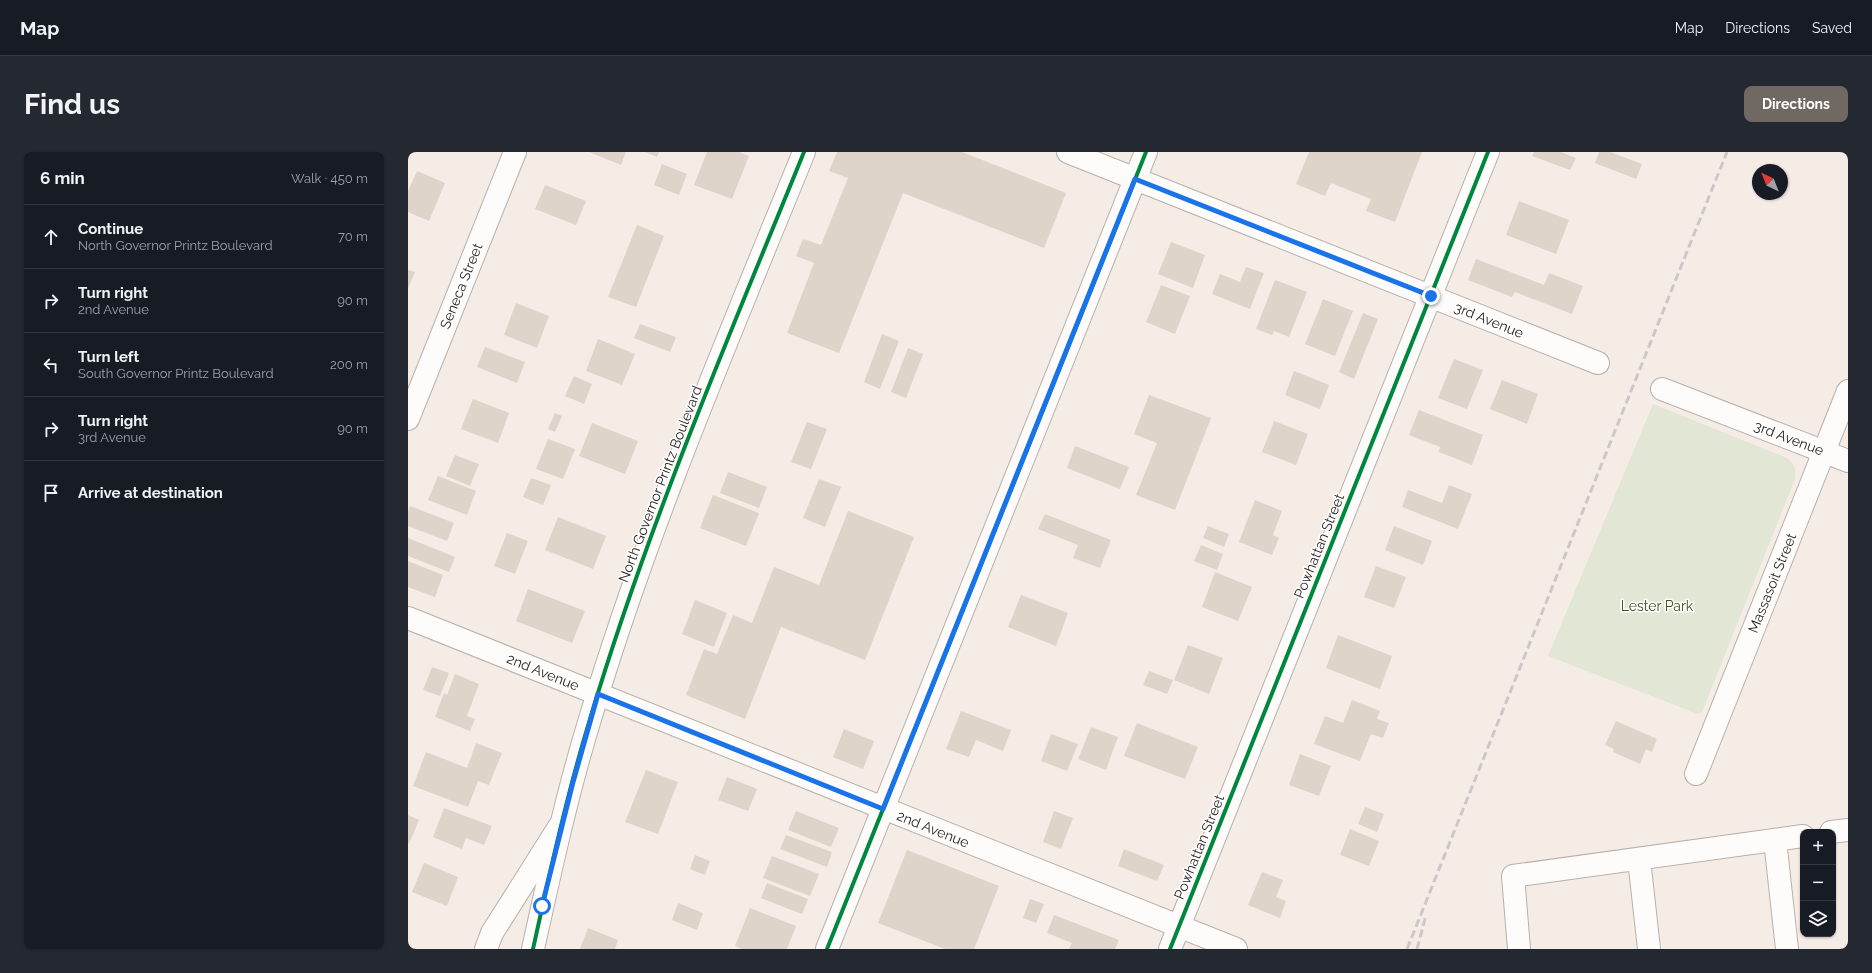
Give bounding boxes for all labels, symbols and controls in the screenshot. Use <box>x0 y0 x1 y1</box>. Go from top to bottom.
text: Map <box>20 17 59 39</box>
text: Map <box>1675 20 1703 36</box>
text: Directions <box>1725 20 1790 36</box>
text: Saved <box>1812 20 1852 36</box>
button: Directions <box>1744 86 1848 122</box>
text: Find us <box>24 88 120 121</box>
north arrow <box>1752 164 1788 200</box>
text: 6 min <box>40 168 85 188</box>
text: Walk · 450 m <box>291 171 368 186</box>
text: Continue <box>78 220 143 238</box>
icon: ahead <box>40 226 62 248</box>
text: 70 m <box>338 229 368 244</box>
text: North Governor Printz Boulevard <box>78 238 273 253</box>
street label: Seneca Street <box>437 241 486 331</box>
text: Turn right <box>78 284 148 302</box>
route end <box>1422 287 1440 305</box>
icon: right <box>40 290 62 312</box>
text: 90 m <box>337 293 368 308</box>
street label: 3rd Avenue <box>1452 299 1526 341</box>
text: 2nd Avenue <box>78 302 149 317</box>
text: Turn left <box>78 348 139 366</box>
icon: left <box>40 354 62 376</box>
text: 200 m <box>330 357 368 372</box>
text: South Governor Printz Boulevard <box>78 366 274 381</box>
street label: North Governor Printz Boulevard <box>615 383 705 585</box>
text: Turn right <box>78 412 148 430</box>
street label: 3rd Avenue <box>1752 417 1826 459</box>
icon: right <box>40 418 62 440</box>
text: 90 m <box>337 421 368 436</box>
text: 3rd Avenue <box>78 430 146 445</box>
icon: arrive <box>40 482 62 504</box>
text: Arrive at destination <box>78 484 223 502</box>
street label: Powhattan Street <box>1291 491 1347 601</box>
street label: Massasoit Street <box>1745 530 1799 635</box>
park label: Lester Park <box>1621 598 1694 614</box>
street label: 2nd Avenue <box>505 650 581 694</box>
street label: Powhattan Street <box>1171 792 1227 902</box>
street label: 2nd Avenue <box>895 807 971 851</box>
map controls <box>1800 829 1836 937</box>
button: + <box>1800 829 1836 865</box>
button: − <box>1800 865 1836 901</box>
route start <box>533 897 551 915</box>
button: layers <box>1800 901 1836 937</box>

